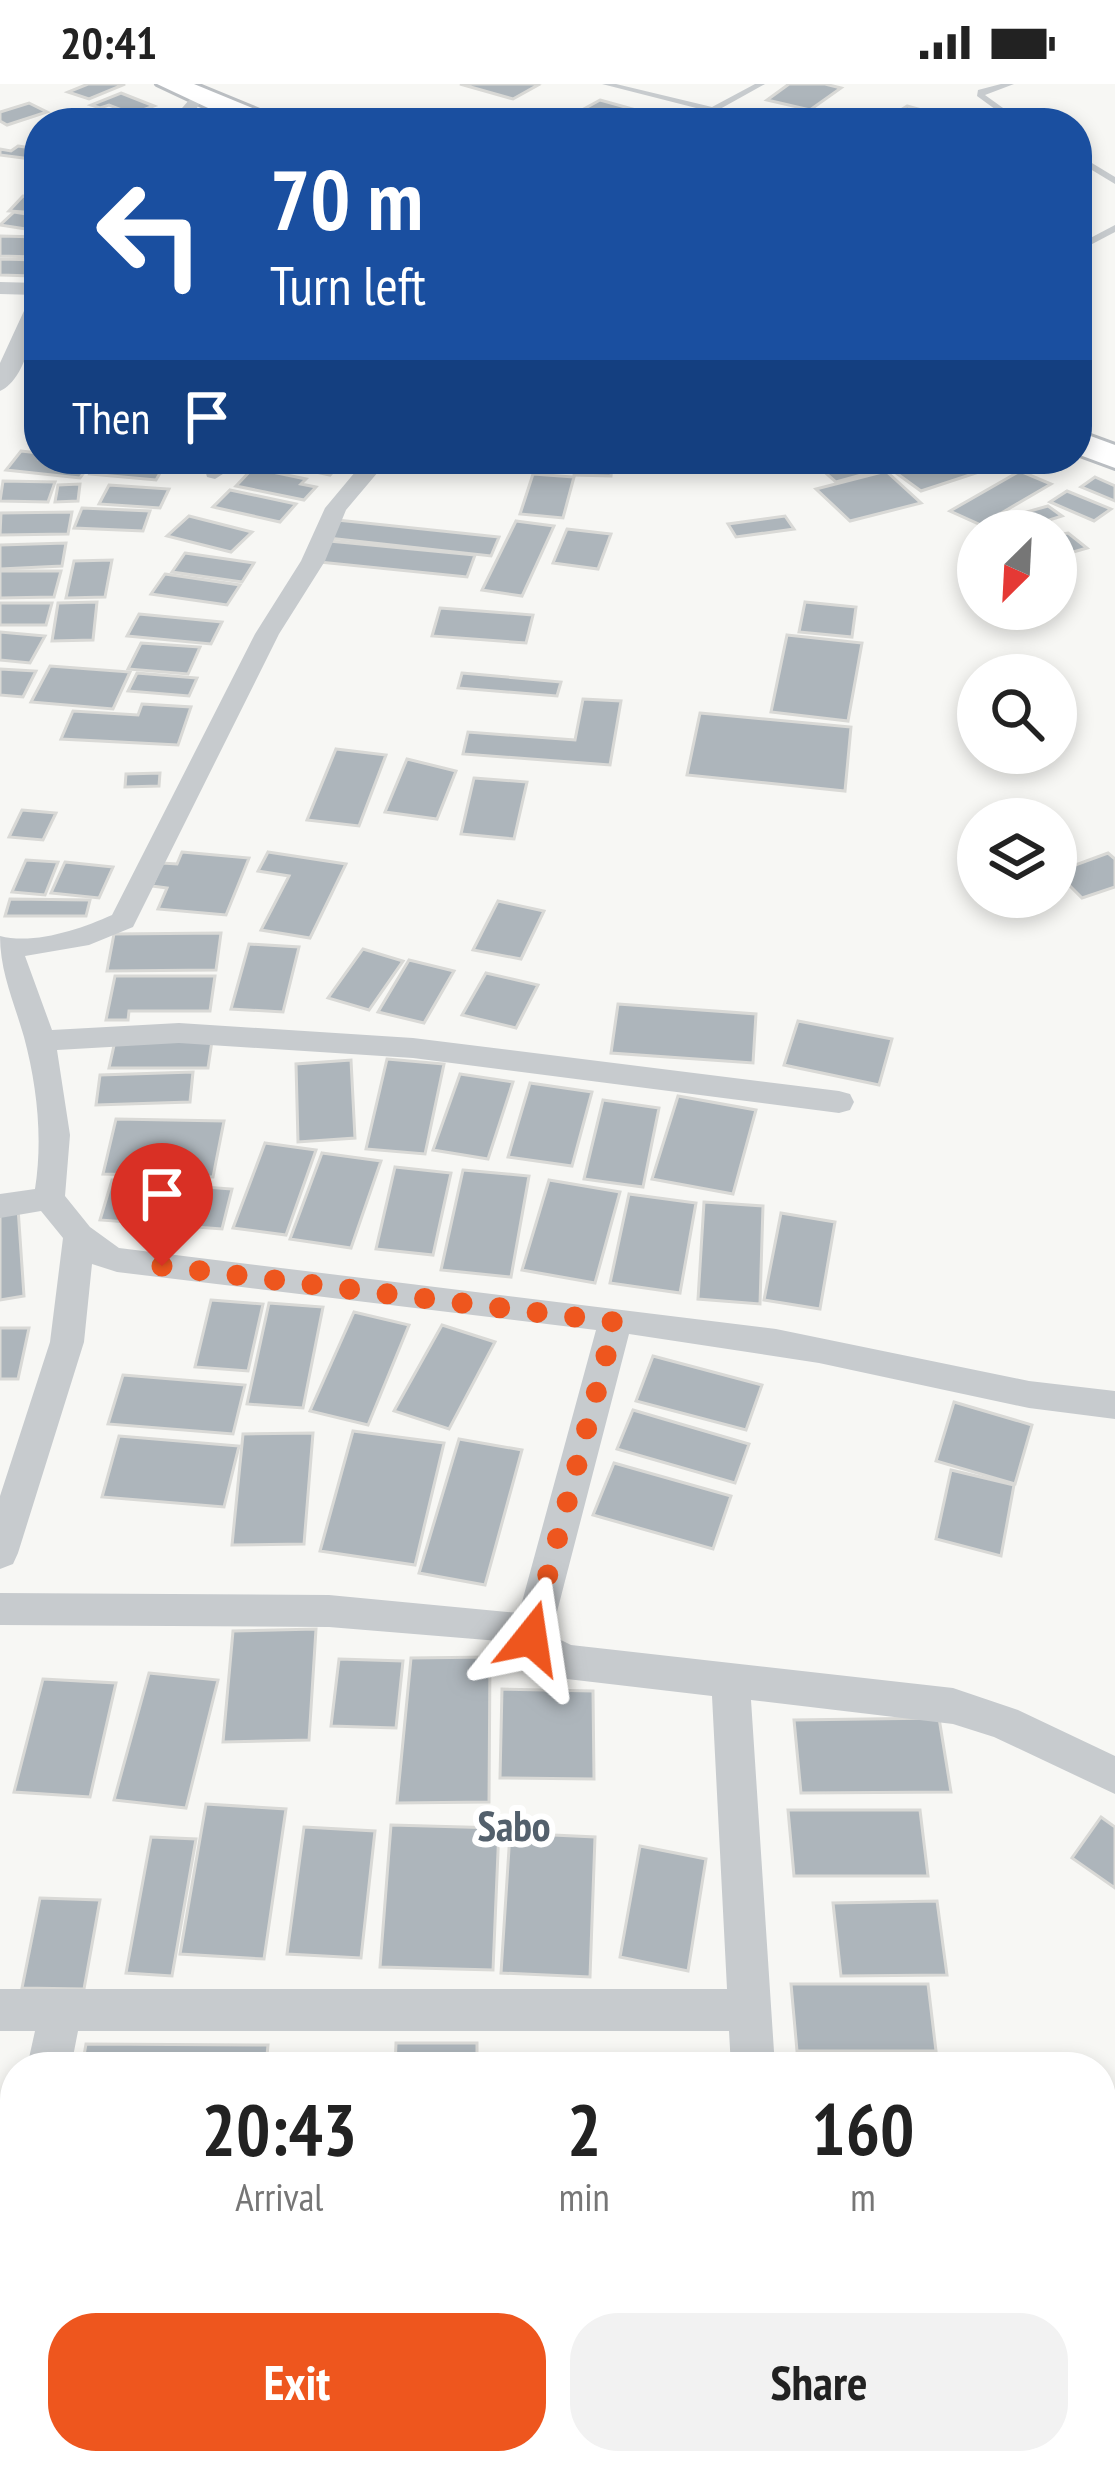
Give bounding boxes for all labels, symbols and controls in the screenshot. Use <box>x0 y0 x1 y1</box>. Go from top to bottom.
text: 20:41 <box>60 13 157 71</box>
text: 70 m <box>270 144 423 253</box>
icon: left <box>72 156 228 312</box>
text: Turn left <box>270 250 426 320</box>
icon: arrive <box>174 384 240 450</box>
text: Then <box>72 388 150 446</box>
north arrow <box>957 510 1077 630</box>
map controls <box>957 510 1077 918</box>
button: search <box>957 654 1077 774</box>
button: layers <box>957 798 1077 918</box>
pin <box>111 1143 213 1266</box>
icon: arrive <box>129 1161 195 1227</box>
position arrow <box>468 1575 594 1701</box>
district label: Sabo <box>477 1798 551 1853</box>
text: 20:43 <box>202 2082 357 2175</box>
text: 2 <box>567 2082 601 2175</box>
text: 160 <box>811 2082 914 2175</box>
text: Arrival <box>235 2171 323 2222</box>
text: min <box>559 2171 610 2222</box>
text: m <box>850 2171 876 2222</box>
button: Exit <box>48 2313 546 2451</box>
button: Share <box>570 2313 1068 2451</box>

